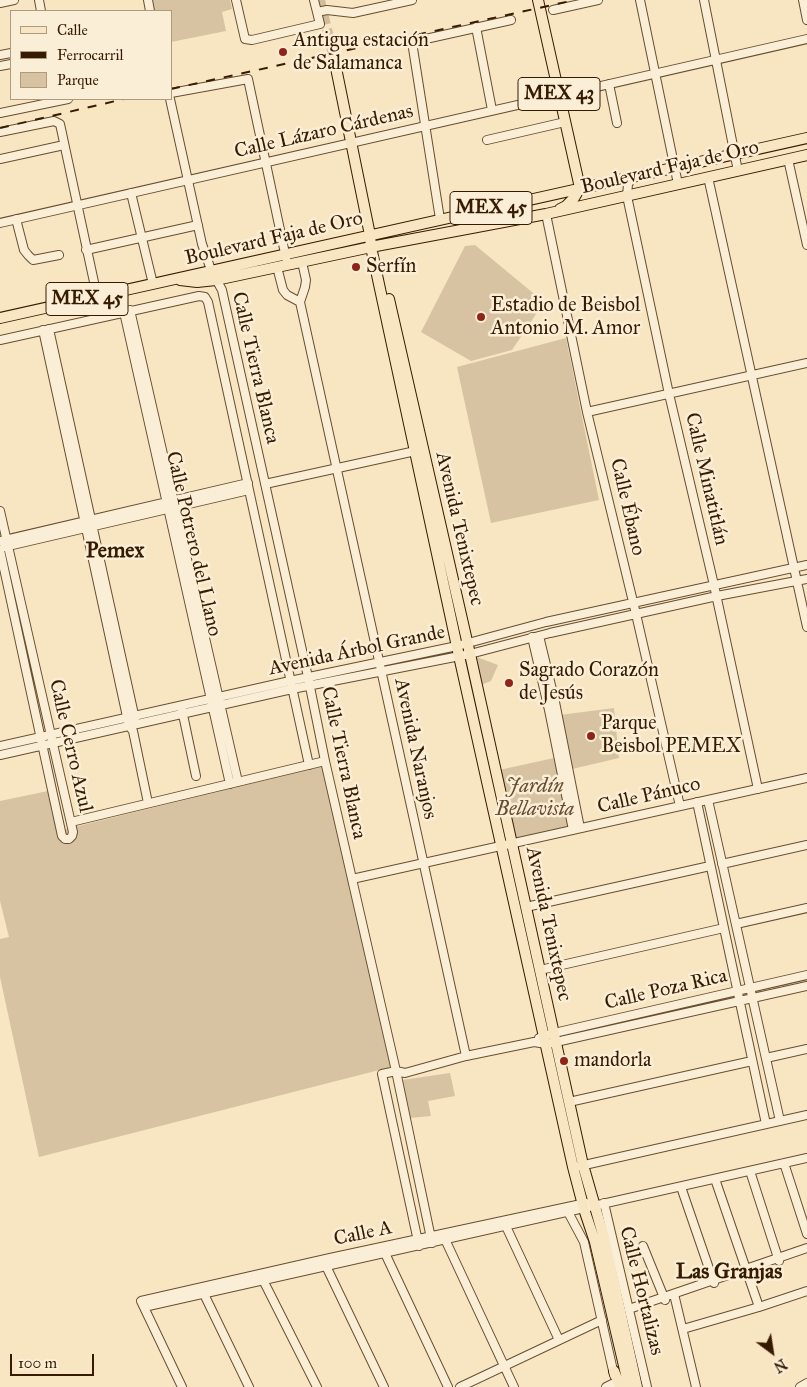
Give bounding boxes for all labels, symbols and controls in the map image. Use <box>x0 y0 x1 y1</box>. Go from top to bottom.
legend <box>10 10 172 100</box>
text: Calle <box>57 21 88 39</box>
place label: Antigua estación de Salamanca <box>293 29 429 76</box>
text: Ferrocarril <box>57 46 124 64</box>
marker: Antigua estación de Salamanca <box>277 46 289 58</box>
text: Parque <box>57 71 99 89</box>
road number: MEX 43 <box>518 78 600 110</box>
street label: Calle Lázaro Cárdenas <box>232 100 416 164</box>
street label: Boulevard Faja de Oro <box>579 136 761 200</box>
road number: MEX 45 <box>450 192 532 224</box>
street label: Boulevard Faja de Oro <box>183 207 365 271</box>
place label: Serfín <box>366 255 416 279</box>
marker: Serfín <box>350 261 362 273</box>
road number: MEX 45 <box>46 282 128 316</box>
street label: Calle Tierra Blanca <box>226 290 284 446</box>
place label: Estadio de Beisbol Antonio M. Amor <box>491 294 640 341</box>
marker: Estadio de Beisbol Antonio M. Amor <box>475 311 487 323</box>
street label: Calle Minatitlán <box>679 410 733 548</box>
street label: Calle Potrero del Llano <box>160 449 226 639</box>
street label: Avenida Tenixtepec <box>430 450 488 608</box>
street label: Calle Ébano <box>604 456 650 558</box>
district label: Pemex <box>86 539 144 565</box>
street label: Avenida Árbol Grande <box>267 621 447 681</box>
place label: Sagrado Corazón de Jesús <box>519 659 659 706</box>
street label: Avenida Naranjos <box>388 676 442 822</box>
street label: Calle Cerro Azul <box>43 677 97 815</box>
marker: Sagrado Corazón de Jesús <box>503 677 515 689</box>
street label: Calle Tierra Blanca <box>315 684 371 842</box>
place label: Parque Beisbol PEMEX <box>601 712 741 759</box>
marker: Parque Beisbol PEMEX <box>585 730 597 742</box>
street label: Calle Pánuco <box>595 772 703 820</box>
park label: Jardín Bellavista <box>496 775 574 822</box>
street label: Avenida Tenixtepec <box>520 845 576 1003</box>
street label: Calle Poza Rica <box>602 964 730 1016</box>
place label: mandorla <box>574 1049 652 1073</box>
marker: mandorla <box>558 1055 570 1067</box>
street label: Calle A <box>332 1216 394 1252</box>
street label: Calle Hortalizas <box>613 1224 669 1358</box>
district label: Las Granjas <box>676 1260 782 1286</box>
north arrow <box>747 1327 797 1377</box>
scale bar <box>12 1344 96 1376</box>
text: 100 m <box>18 1354 57 1372</box>
text: N <box>771 1355 789 1376</box>

